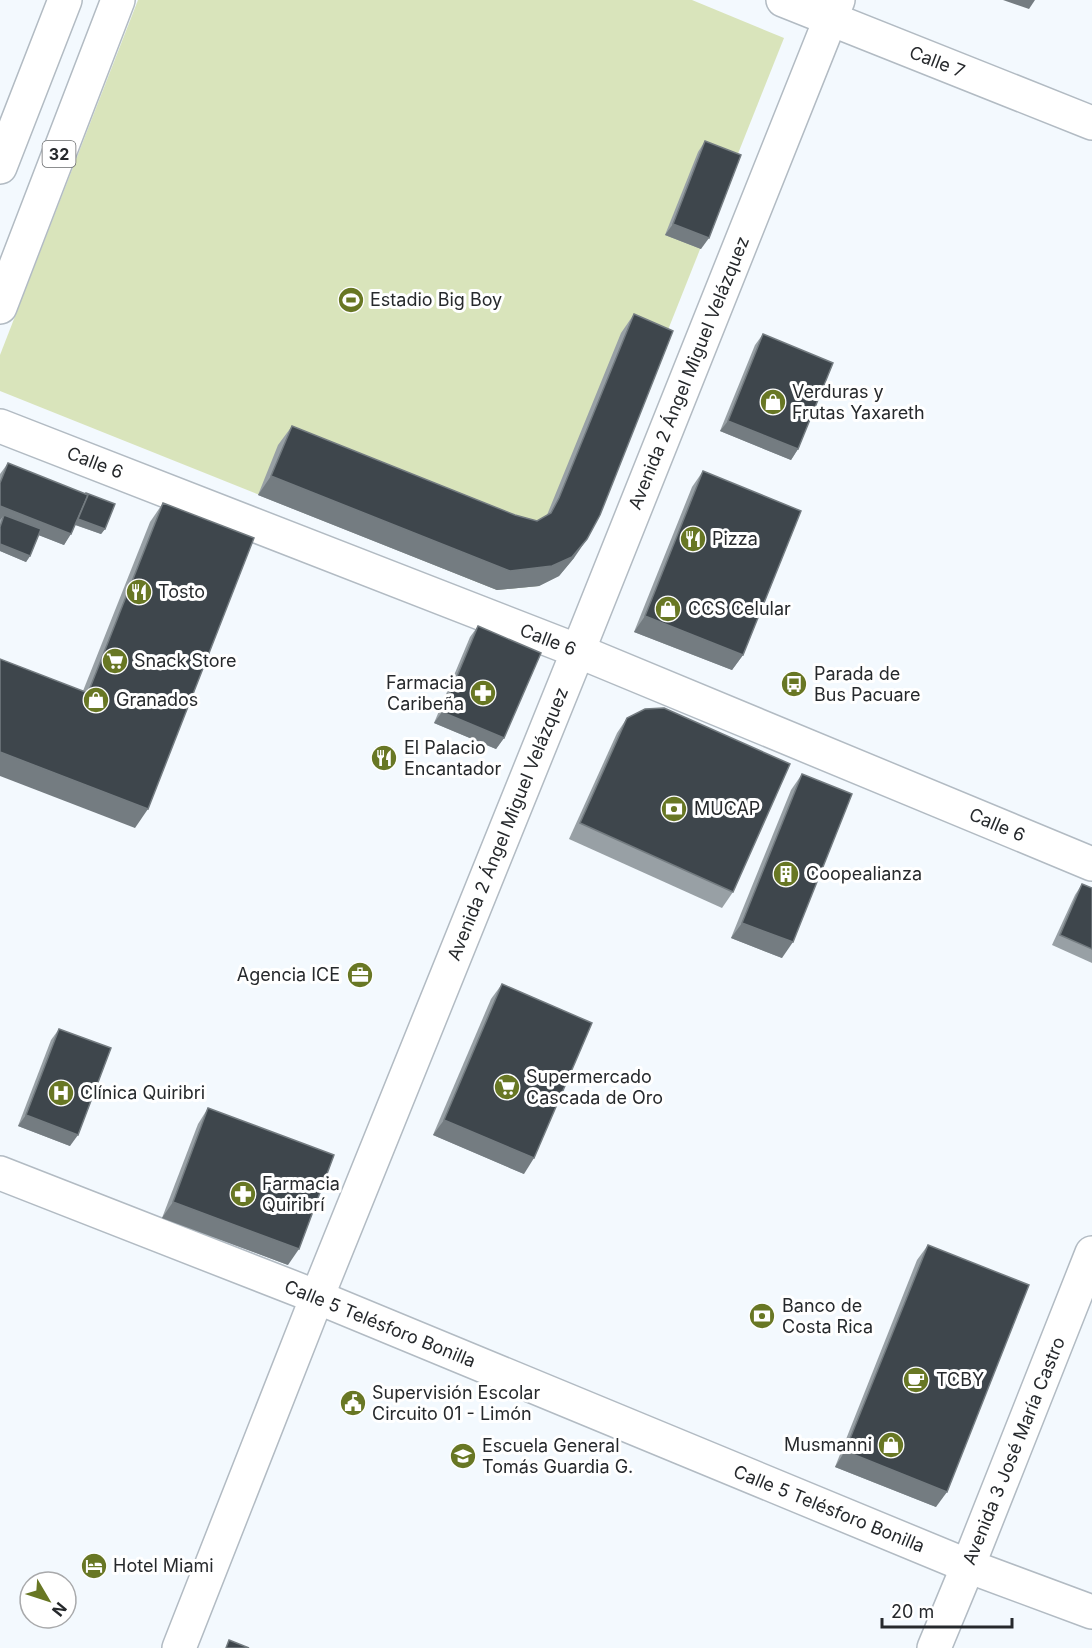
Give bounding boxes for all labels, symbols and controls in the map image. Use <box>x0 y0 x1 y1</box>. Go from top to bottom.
street label: Calle 7 <box>906 41 968 82</box>
road number: 32 <box>42 141 76 167</box>
street label: Avenida 2 Ángel Miguel Velázquez <box>623 233 753 513</box>
sports icon: Estadio Big Boy <box>336 285 366 315</box>
place label: Estadio Big Boy <box>370 289 502 310</box>
place label: Verduras y Frutas Yaxareth <box>792 381 925 423</box>
shop icon: Verduras y Frutas Yaxareth <box>758 387 788 417</box>
street label: Calle 6 <box>64 442 126 483</box>
restaurant icon: Pizza <box>678 524 708 554</box>
place label: Pizza <box>712 528 758 549</box>
restaurant icon: Tosto <box>124 577 154 607</box>
place label: Tosto <box>158 581 205 602</box>
shop icon: CCS Celular <box>653 594 683 624</box>
place label: CCS Celular <box>688 598 791 619</box>
street label: Calle 6 <box>517 619 579 660</box>
supermarket icon: Snack Store <box>100 646 130 676</box>
place label: Snack Store <box>134 650 237 671</box>
place label: Parada de Bus Pacuare <box>814 663 921 705</box>
bus stop icon: Parada de Bus Pacuare <box>779 669 809 699</box>
place label: Farmacia Caribeña <box>386 672 464 714</box>
pharmacy icon: Farmacia Caribeña <box>468 678 498 708</box>
street label: Avenida 2 Ángel Miguel Velázquez <box>442 684 572 964</box>
shop icon: Granados <box>81 685 111 715</box>
place label: Granados <box>116 689 198 710</box>
place label: El Palacio Encantador <box>404 737 502 779</box>
restaurant icon: El Palacio Encantador <box>369 743 399 773</box>
bank icon: MUCAP <box>659 794 689 824</box>
place label: MUCAP <box>694 798 760 819</box>
street label: Calle 6 <box>966 803 1028 846</box>
building icon: Coopealianza <box>771 859 801 889</box>
place label: Coopealianza <box>806 863 922 884</box>
office icon: Agencia ICE <box>345 960 375 990</box>
place label: Agencia ICE <box>237 964 340 985</box>
place label: Supermercado Cascada de Oro <box>526 1066 663 1108</box>
supermarket icon: Supermercado Cascada de Oro <box>492 1072 522 1102</box>
hospital icon: Clínica Quiribri <box>46 1078 76 1108</box>
place label: Clínica Quiribri <box>80 1082 205 1103</box>
place label: Farmacia Quiribrí <box>262 1173 340 1215</box>
pharmacy icon: Farmacia Quiribrí <box>228 1179 258 1209</box>
street label: Calle 5 Telésforo Bonilla <box>282 1276 479 1372</box>
place label: Banco de Costa Rica <box>782 1295 873 1337</box>
bank icon: Banco de Costa Rica <box>747 1301 777 1331</box>
street label: Avenida 3 José María Castro <box>958 1334 1069 1568</box>
cafe icon: TCBY <box>901 1365 931 1395</box>
place label: TCBY <box>936 1369 984 1390</box>
place label: Supervisión Escolar Circuito 01 - Limón <box>372 1382 540 1424</box>
public building icon: Supervisión Escolar Circuito 01 - Limón <box>338 1388 368 1418</box>
shop icon: Musmanni <box>876 1430 906 1460</box>
place label: Musmanni <box>784 1434 872 1455</box>
place label: Escuela General Tomás Guardia G. <box>482 1435 633 1477</box>
school or university icon: Escuela General Tomás Guardia G. <box>448 1441 478 1471</box>
street label: Calle 5 Telésforo Bonilla <box>731 1461 928 1557</box>
hotel icon: Hotel Miami <box>79 1551 109 1581</box>
place label: Hotel Miami <box>113 1555 214 1576</box>
north arrow <box>18 1570 78 1630</box>
scale bar <box>882 1591 1012 1629</box>
text: N <box>48 1598 71 1620</box>
text: 20 m <box>891 1601 934 1622</box>

